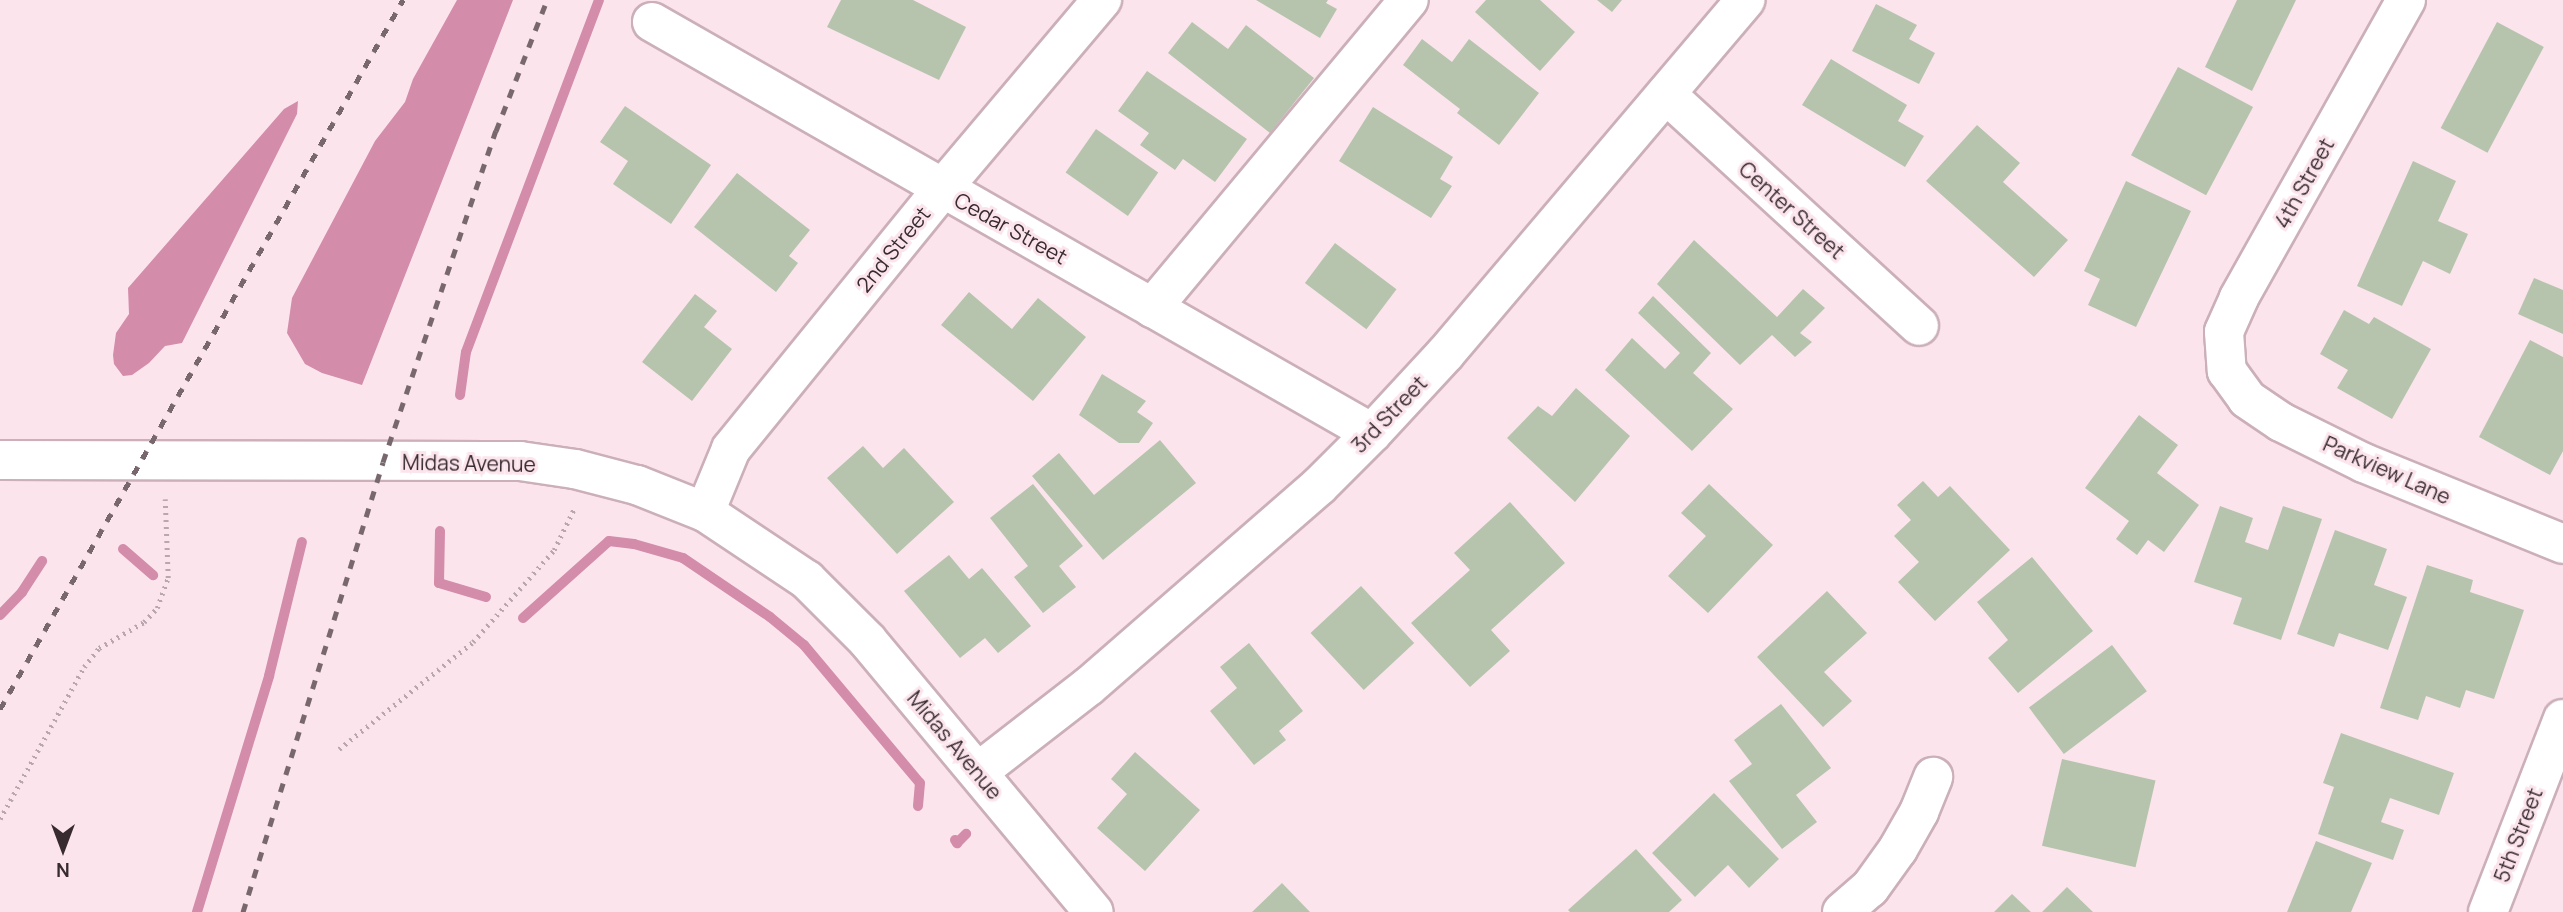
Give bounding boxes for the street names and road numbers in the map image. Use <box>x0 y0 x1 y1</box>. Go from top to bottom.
street label: 4th Street <box>2269 134 2339 232</box>
street label: Center Street <box>1734 156 1850 264</box>
street label: Cedar Street <box>950 187 1072 269</box>
street label: 2nd Street <box>851 201 935 297</box>
street label: 3rd Street <box>1346 370 1432 458</box>
street label: Parkview Lane <box>2319 431 2455 509</box>
street label: Midas Avenue <box>402 449 536 477</box>
street label: Midas Avenue <box>902 686 1008 804</box>
street label: 5th Street <box>2489 784 2547 886</box>

